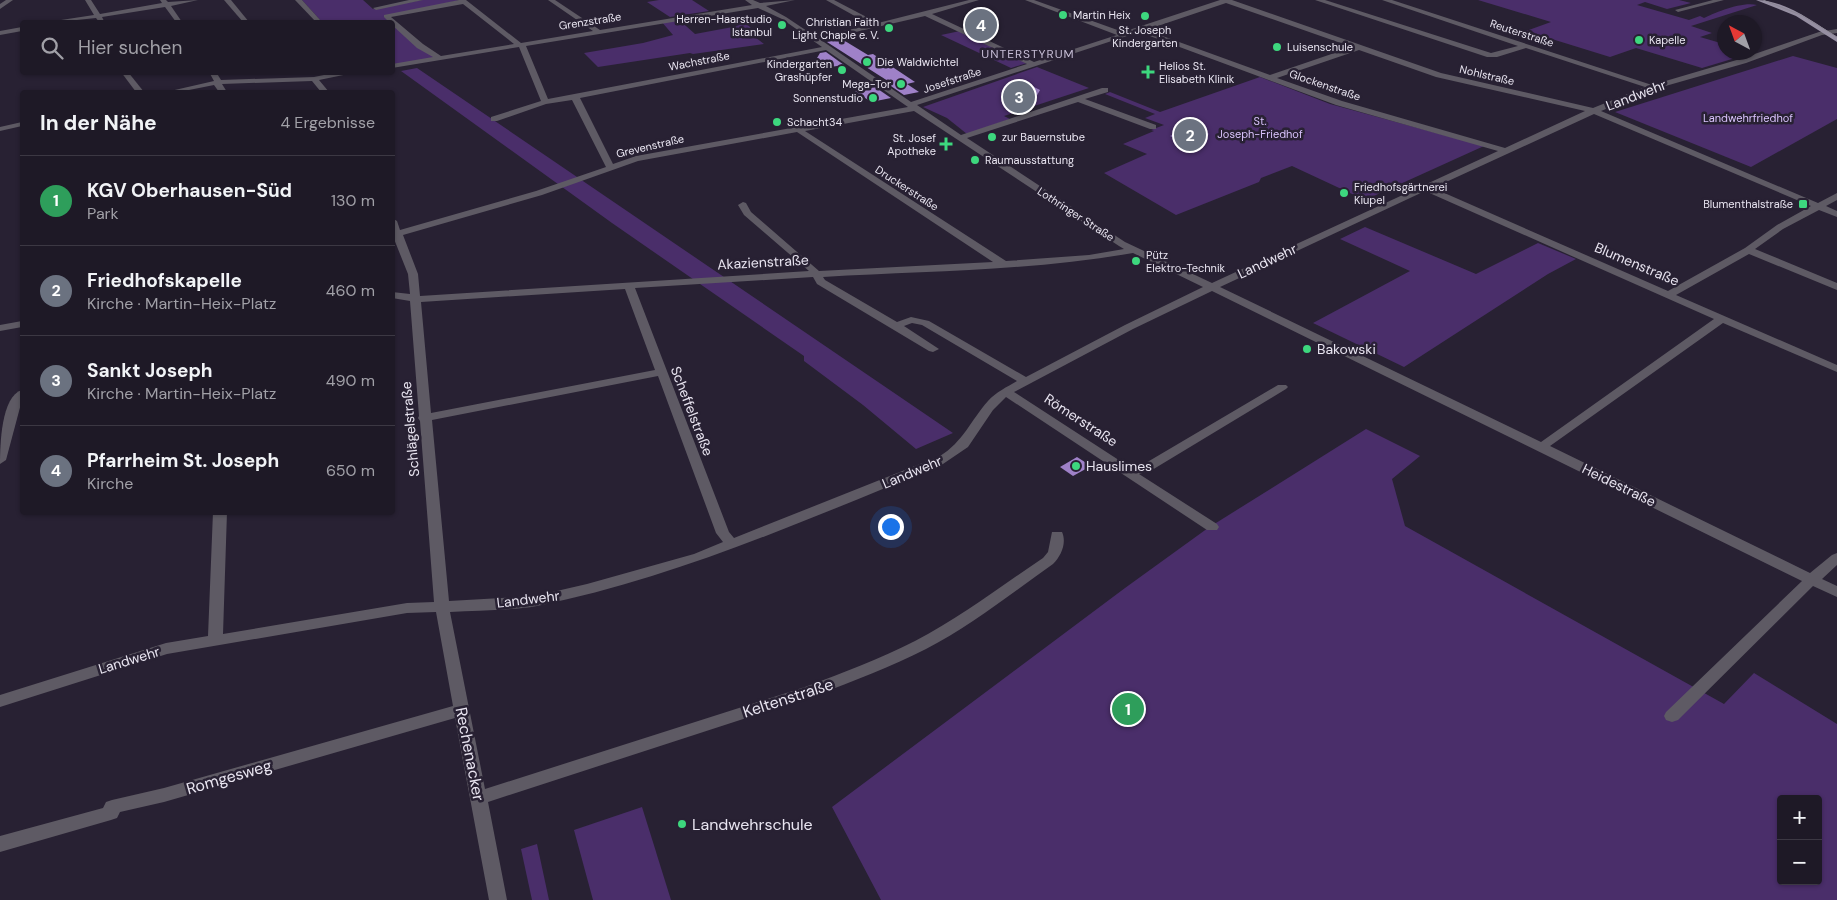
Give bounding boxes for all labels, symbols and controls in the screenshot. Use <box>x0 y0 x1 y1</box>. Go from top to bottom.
pin: 4 <box>965 6 997 44</box>
place label: Martin Heix <box>1073 8 1131 22</box>
street label: Grenzstraße <box>558 9 622 33</box>
marker: Martin Heix <box>1057 9 1069 21</box>
marker: St. Joseph Kindergarten <box>1139 10 1151 22</box>
place label: Herren-Haarstudio Istanbul <box>676 12 772 39</box>
place label: Christian Faith Light Chaple e. V. <box>792 15 879 42</box>
north arrow <box>1717 15 1762 60</box>
street label: Reuterstraße <box>1488 16 1556 50</box>
marker: Herren-Haarstudio Istanbul <box>776 19 788 31</box>
search box <box>20 20 395 75</box>
marker: Christian Faith Light Chaple e. V. <box>883 22 895 34</box>
place label: St. Joseph Kindergarten <box>1112 23 1178 50</box>
place label: Kapelle <box>1649 33 1685 47</box>
icon: search <box>38 34 66 62</box>
marker: Kapelle <box>1633 34 1645 46</box>
text: Hier suchen <box>78 35 182 60</box>
place label: Luisenschule <box>1287 40 1353 54</box>
marker: Luisenschule <box>1271 41 1283 53</box>
district label: UNTERSTYRUM <box>981 46 1075 62</box>
street label: Wachstraße <box>667 48 731 74</box>
place label: Die Waldwichtel <box>877 55 958 69</box>
marker: Die Waldwichtel <box>861 56 873 68</box>
place label: Kindergarten Grashüpfer <box>767 57 832 84</box>
place label: Helios St. Elisabeth Klinik <box>1159 59 1235 86</box>
street label: Nohlstraße <box>1458 62 1516 88</box>
marker: Kindergarten Grashüpfer <box>836 64 848 76</box>
street label: Josefstraße <box>921 64 983 96</box>
marker: Helios St. Elisabeth Klinik <box>1141 65 1155 79</box>
street label: Glockenstraße <box>1288 66 1362 104</box>
street label: Landwehr <box>1603 75 1669 115</box>
place label: Mega-Tor <box>842 77 891 91</box>
marker: Mega-Tor <box>895 78 907 90</box>
pin: 3 <box>1003 78 1035 116</box>
place label: Sonnenstudio <box>793 91 863 105</box>
marker: Sonnenstudio <box>867 92 879 104</box>
text: In der Nähe <box>40 109 157 137</box>
park label: Landwehrfriedhof <box>1703 111 1793 125</box>
text: 4 Ergebnisse <box>280 112 375 133</box>
park label: St. Joseph-Friedhof <box>1217 114 1303 141</box>
place label: Schacht34 <box>787 115 842 129</box>
marker: Schacht34 <box>771 116 783 128</box>
pin: 2 <box>1174 116 1206 154</box>
place label: zur Bauernstube <box>1002 130 1085 144</box>
street label: Grevenstraße <box>615 131 685 161</box>
place label: St. Josef Apotheke <box>887 131 936 158</box>
marker: zur Bauernstube <box>986 131 998 143</box>
marker: St. Josef Apotheke <box>940 138 952 150</box>
place label: Raumausstattung <box>985 153 1074 167</box>
marker: Raumausstattung <box>969 154 981 166</box>
street label: Druckerstraße <box>873 162 941 214</box>
text: KGV Oberhausen-Süd <box>87 178 292 203</box>
place label: Friedhofsgärtnerei Kiupel <box>1354 180 1447 207</box>
street label: Lothringer Straße <box>1035 184 1117 244</box>
marker: Friedhofsgärtnerei Kiupel <box>1338 187 1350 199</box>
text: 1 <box>53 190 59 211</box>
text: 130 m <box>331 190 375 211</box>
place label: Blumenthalstraße <box>1703 197 1793 211</box>
marker: Blumenthalstraße <box>1797 198 1809 210</box>
text: Park <box>87 203 119 224</box>
street label: Blumenstraße <box>1592 238 1682 290</box>
street label: Landwehr <box>1234 239 1300 283</box>
place label: Pütz Elektro-Technik <box>1146 248 1226 275</box>
street label: Akazienstraße <box>717 251 809 273</box>
marker: Pütz Elektro-Technik <box>1130 255 1142 267</box>
text: Friedhofskapelle <box>87 268 242 293</box>
text: 2 <box>51 280 61 301</box>
text: 460 m <box>326 280 375 301</box>
text: Kirche · Martin-Heix-Platz <box>87 293 276 314</box>
place label: Bakowski <box>1317 340 1376 358</box>
marker: Bakowski <box>1301 343 1313 355</box>
text: Sankt Joseph <box>87 358 213 383</box>
street label: Scheffelstraße <box>667 364 717 458</box>
text: 3 <box>51 370 61 391</box>
text: 490 m <box>326 370 375 391</box>
street label: Schlägelstraße <box>397 381 423 477</box>
text: Kirche · Martin-Heix-Platz <box>87 383 276 404</box>
street label: Römerstraße <box>1041 390 1121 450</box>
text: Pfarrheim St. Joseph <box>87 448 279 473</box>
street label: Landwehr <box>879 451 945 493</box>
place label: Hauslimes <box>1086 457 1152 475</box>
street label: Heidestraße <box>1579 459 1659 511</box>
text: 4 <box>51 460 61 481</box>
text: 650 m <box>326 460 375 481</box>
marker: Hauslimes <box>1070 460 1082 472</box>
text: Kirche <box>87 473 133 494</box>
your location <box>878 514 904 540</box>
street label: Landwehr <box>495 586 561 612</box>
street label: Landwehr <box>96 642 162 678</box>
street label: Keltenstraße <box>740 674 836 722</box>
pin: 1 <box>1112 690 1144 728</box>
street label: Rechenacker <box>451 705 489 803</box>
street label: Romgesweg <box>184 755 274 799</box>
map controls <box>1777 795 1822 885</box>
button: + <box>1777 795 1822 840</box>
place label: Landwehrschule <box>692 814 813 835</box>
marker: Landwehrschule <box>676 818 688 830</box>
button: − <box>1777 840 1822 885</box>

